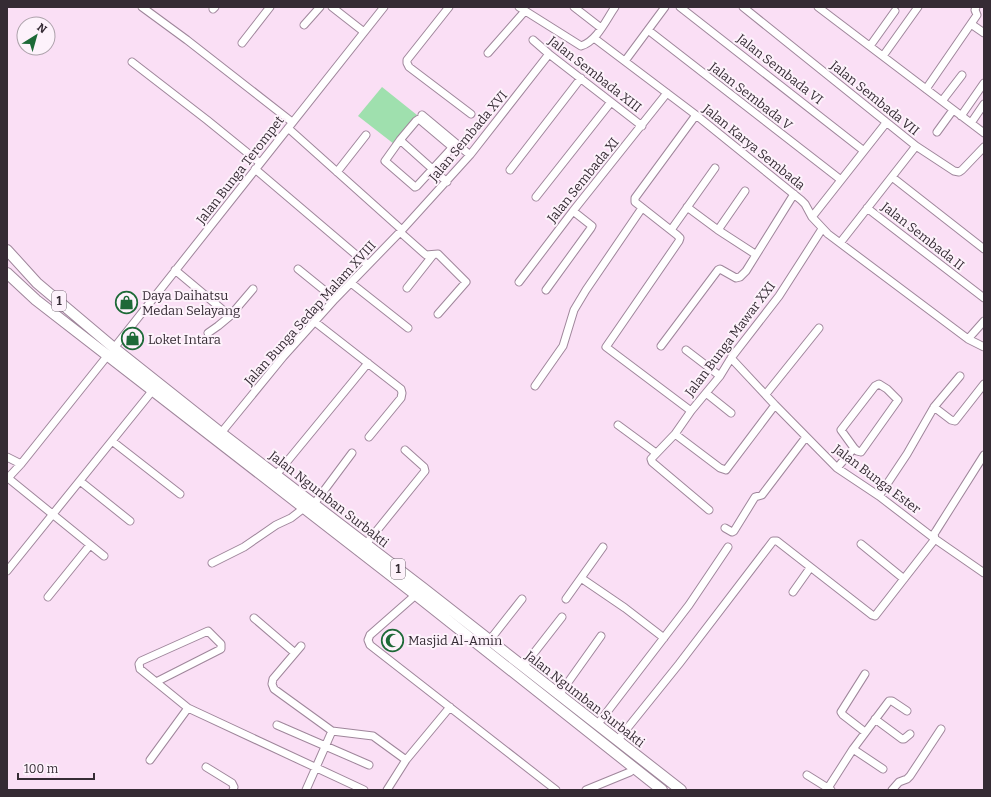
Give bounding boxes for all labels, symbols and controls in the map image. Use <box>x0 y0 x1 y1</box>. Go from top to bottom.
north arrow <box>16 16 56 56</box>
text: N <box>34 21 49 36</box>
street label: Jalan Sembada VI <box>734 31 826 107</box>
street label: Jalan Sembada XIII <box>545 32 645 115</box>
street label: Jalan Sembada VII <box>827 57 922 138</box>
street label: Jalan Sembada V <box>707 59 795 133</box>
street label: Jalan Sembada XVI <box>425 88 510 185</box>
street label: Jalan Karya Sembada <box>699 101 808 193</box>
street label: Jalan Bunga Terompet <box>193 113 287 228</box>
street label: Jalan Sembada XI <box>544 135 622 226</box>
street label: Jalan Sembada II <box>878 198 967 273</box>
street label: Jalan Bunga Sedap Malam XVIII <box>241 238 379 389</box>
street label: Jalan Bunga Mawar XXI <box>681 279 778 400</box>
place label: Daya Daihatsu Medan Selayang <box>142 288 240 318</box>
shop icon: Daya Daihatsu Medan Selayang <box>113 289 139 315</box>
road number: 1 <box>52 291 66 311</box>
shop icon: Loket Intara <box>120 326 146 352</box>
place label: Loket Intara <box>148 332 221 347</box>
street label: Jalan Bunga Ester <box>830 441 924 517</box>
street label: Jalan Ngumban Surbakti <box>265 447 392 550</box>
road number: 1 <box>391 559 405 579</box>
mosque icon: Masjid Al-Amin <box>379 627 405 653</box>
place label: Masjid Al-Amin <box>408 633 503 648</box>
street label: Jalan Ngumban Surbakti <box>521 647 648 750</box>
scale bar <box>18 755 94 781</box>
text: 100 m <box>24 762 59 776</box>

